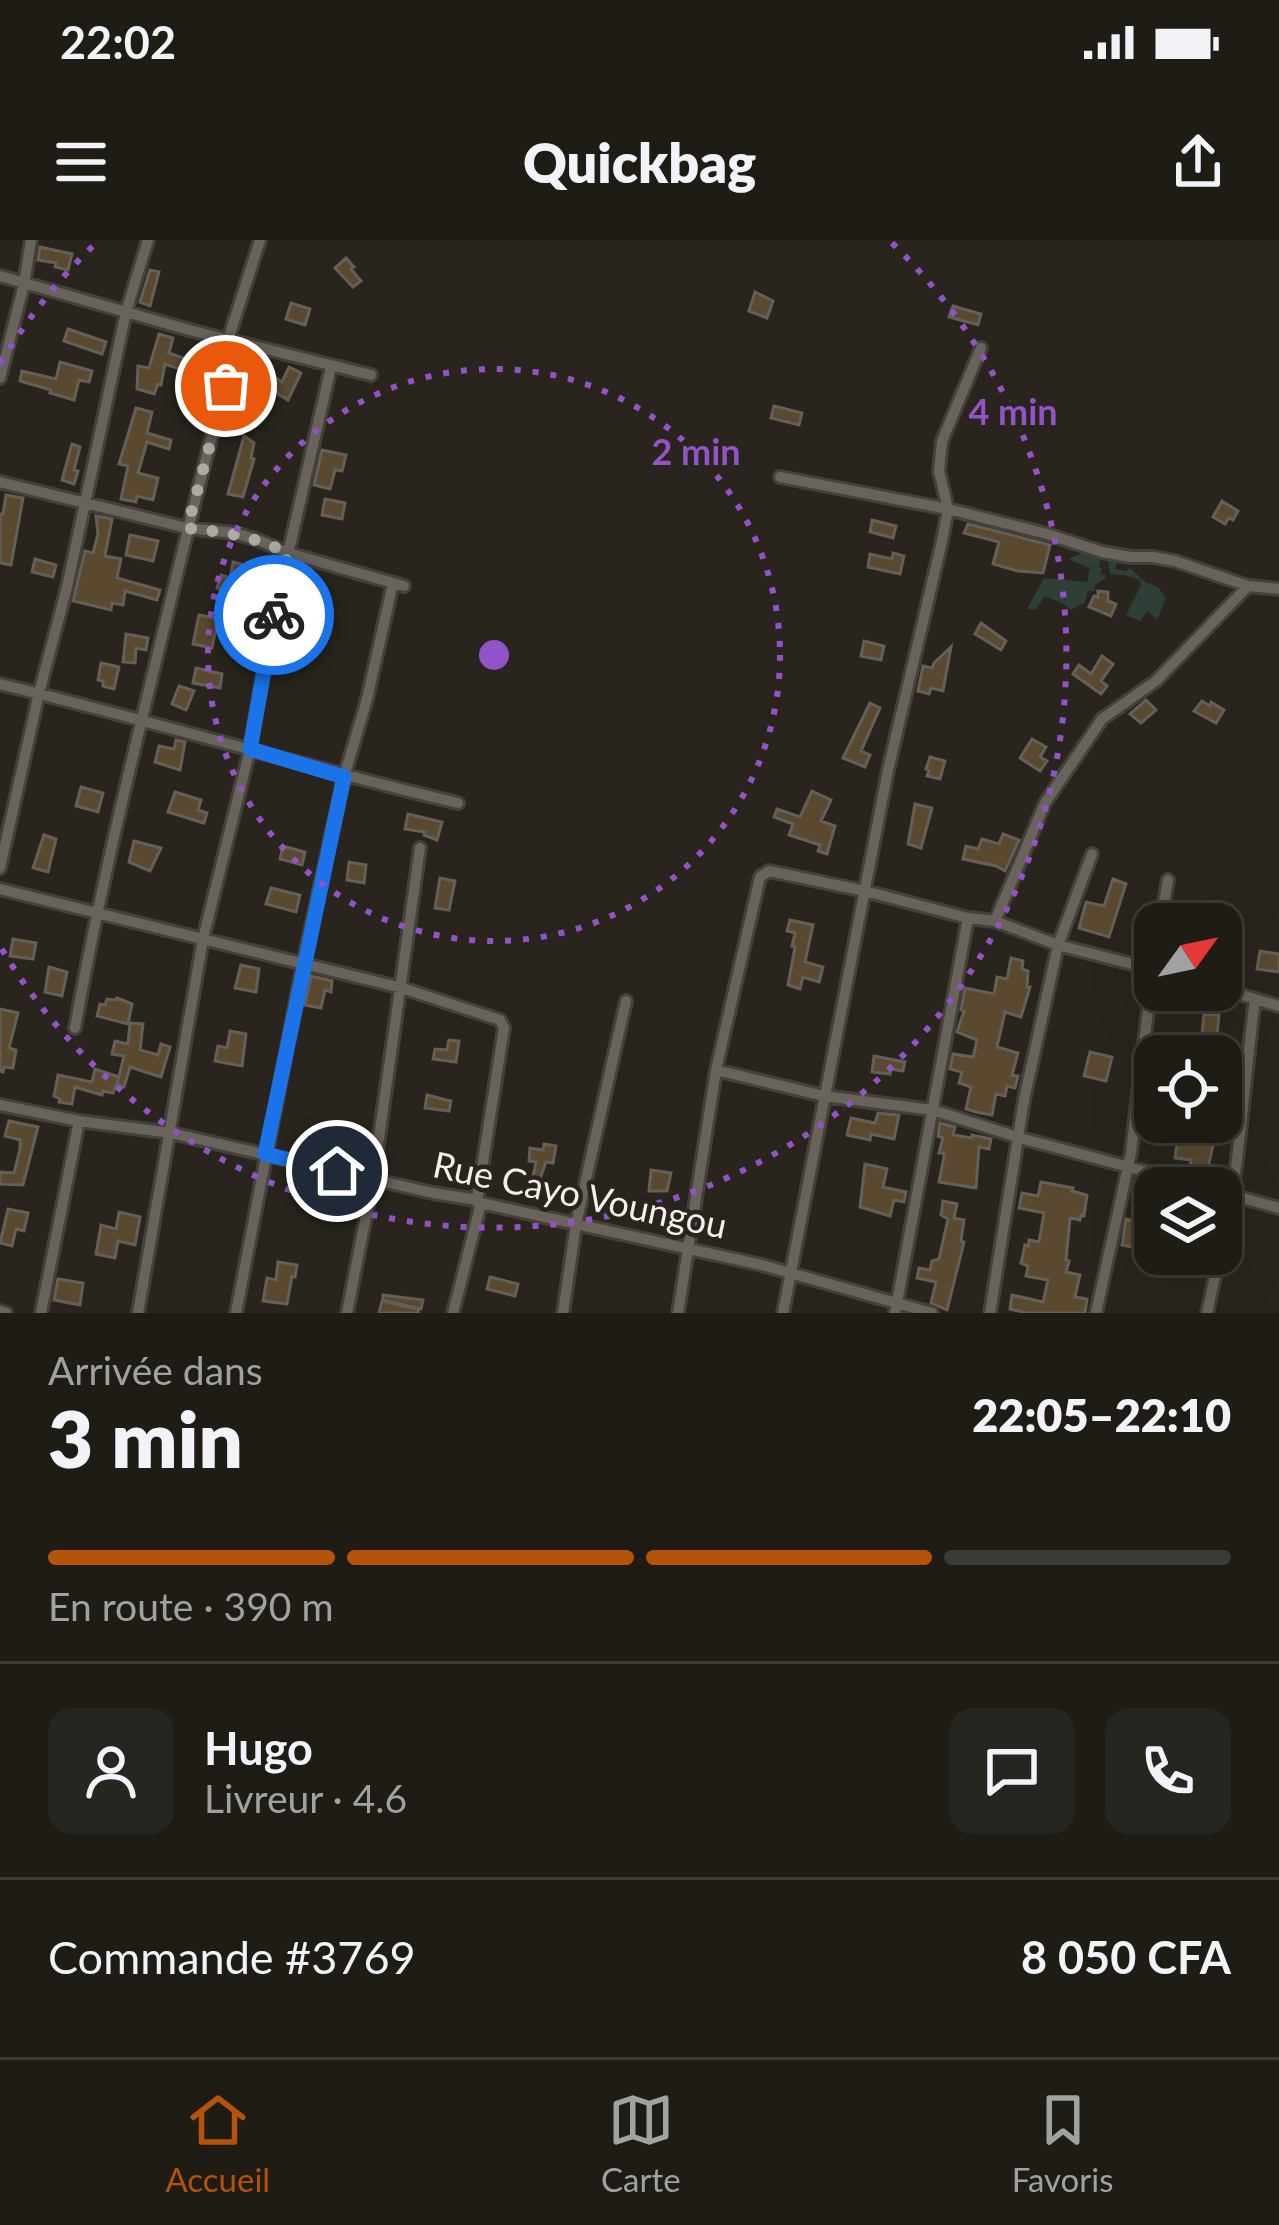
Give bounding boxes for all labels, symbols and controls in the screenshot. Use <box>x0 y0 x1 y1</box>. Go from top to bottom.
text: 22:02 <box>60 15 176 69</box>
icon: menu <box>48 129 114 195</box>
icon: share <box>1165 129 1231 195</box>
text: Quickbag <box>523 130 756 195</box>
pin <box>175 335 277 437</box>
icon: bag <box>193 353 259 419</box>
text: 4 min <box>968 389 1058 433</box>
text: 2 min <box>651 429 741 473</box>
courier <box>214 555 334 675</box>
icon: bike <box>241 582 307 648</box>
centre of rings <box>473 634 515 676</box>
north arrow <box>1134 903 1242 1011</box>
map controls <box>1134 903 1242 1275</box>
button: locate <box>1134 1035 1242 1143</box>
pin <box>286 1120 388 1222</box>
icon: home <box>304 1138 370 1204</box>
street label: Rue Cayo Voungou <box>429 1141 731 1247</box>
button: layers <box>1134 1167 1242 1275</box>
text: Arrivée dans <box>48 1347 263 1393</box>
text: 22:05–22:10 <box>972 1388 1231 1442</box>
text: 3 min <box>48 1391 243 1485</box>
text: En route · 390 m <box>48 1583 333 1629</box>
button: person <box>48 1708 174 1834</box>
button: chat <box>949 1708 1075 1834</box>
button: phone <box>1105 1708 1231 1834</box>
text: Hugo <box>204 1721 313 1775</box>
text: Livreur · 4.6 <box>204 1775 407 1821</box>
text: Commande #3769 <box>48 1930 416 1984</box>
text: 8 050 CFA <box>1021 1930 1231 1984</box>
tab: Accueil <box>165 2087 270 2199</box>
tab: Carte <box>601 2087 681 2199</box>
tab: Favoris <box>1012 2087 1114 2199</box>

